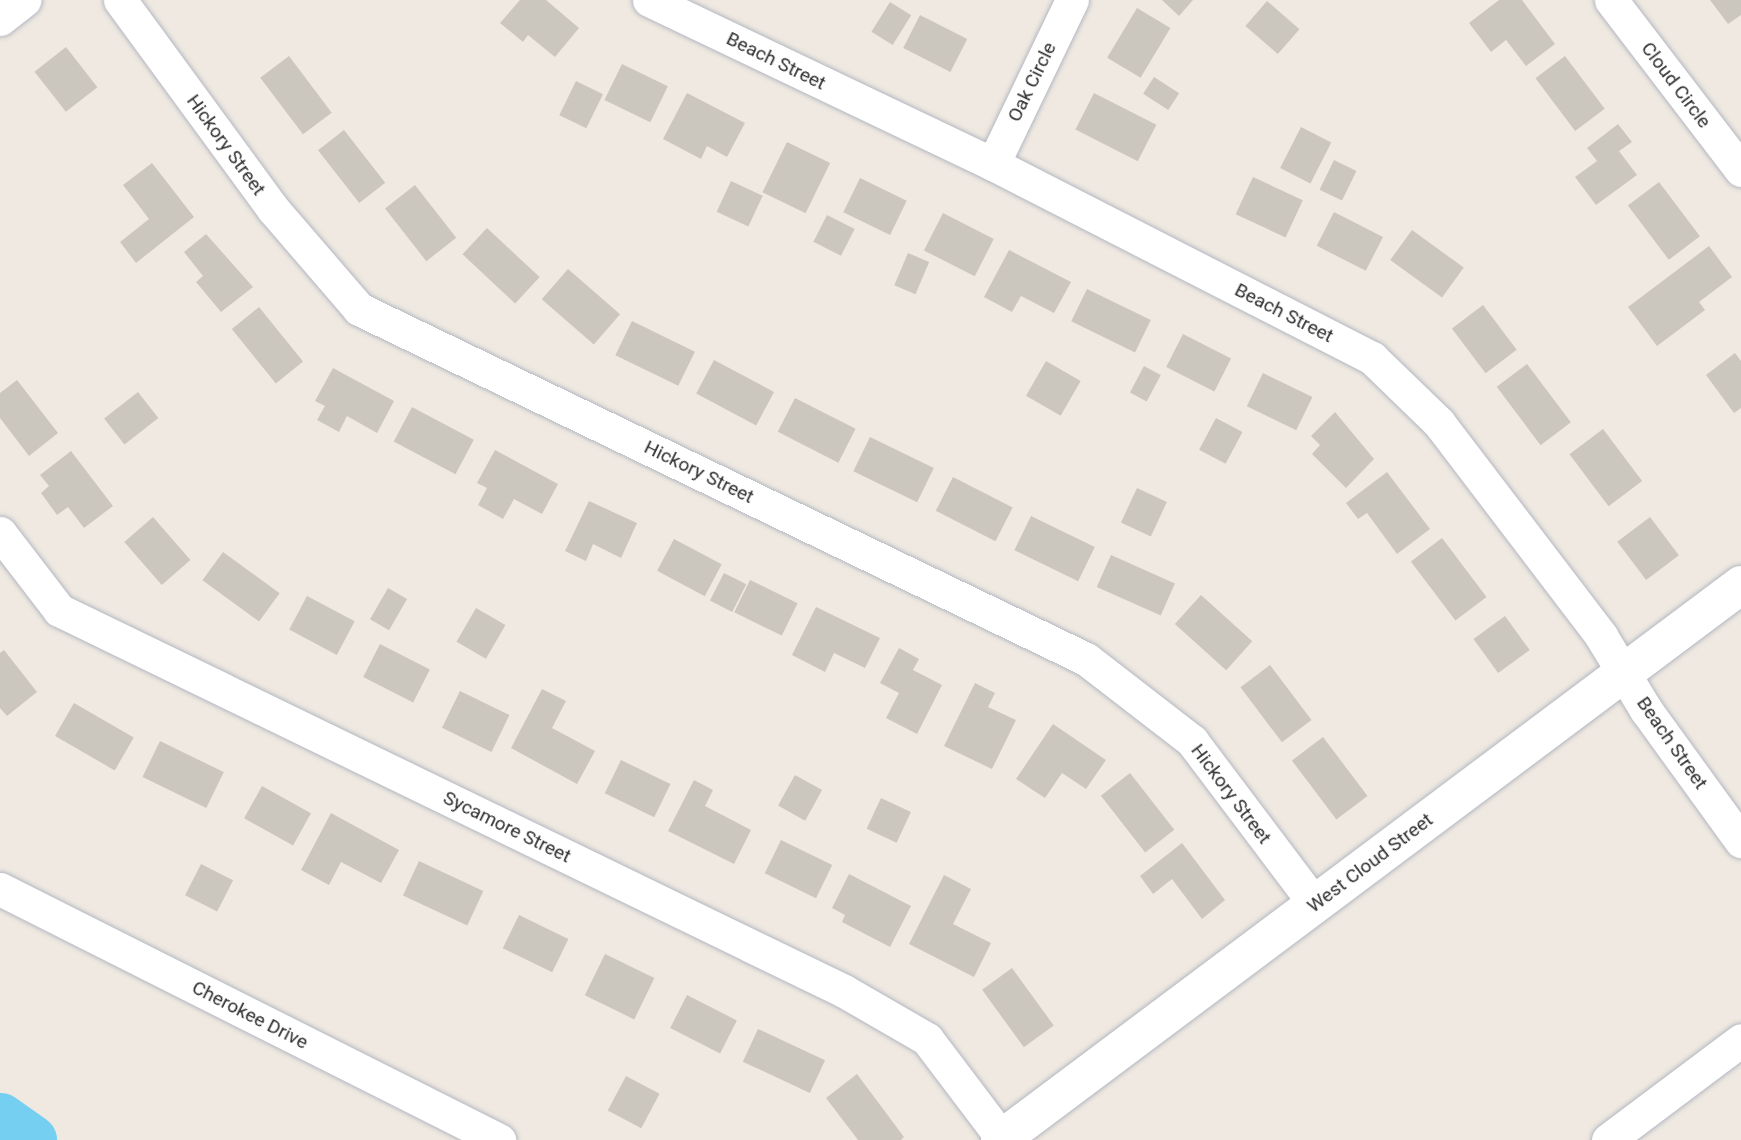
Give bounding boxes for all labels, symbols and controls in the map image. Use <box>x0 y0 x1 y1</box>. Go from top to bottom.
street label: Beach Street <box>723 27 829 95</box>
street label: Cloud Circle <box>1636 38 1716 132</box>
street label: Oak Circle <box>1003 39 1061 125</box>
street label: Hickory Street <box>182 90 270 200</box>
street label: Beach Street <box>1231 278 1337 348</box>
street label: Hickory Street <box>641 436 757 508</box>
street label: Beach Street <box>1632 692 1712 794</box>
street label: Hickory Street <box>1186 740 1276 848</box>
street label: Sycamore Street <box>439 786 575 868</box>
street label: West Cloud Street <box>1303 808 1437 918</box>
street label: Cherokee Drive <box>188 976 312 1054</box>

